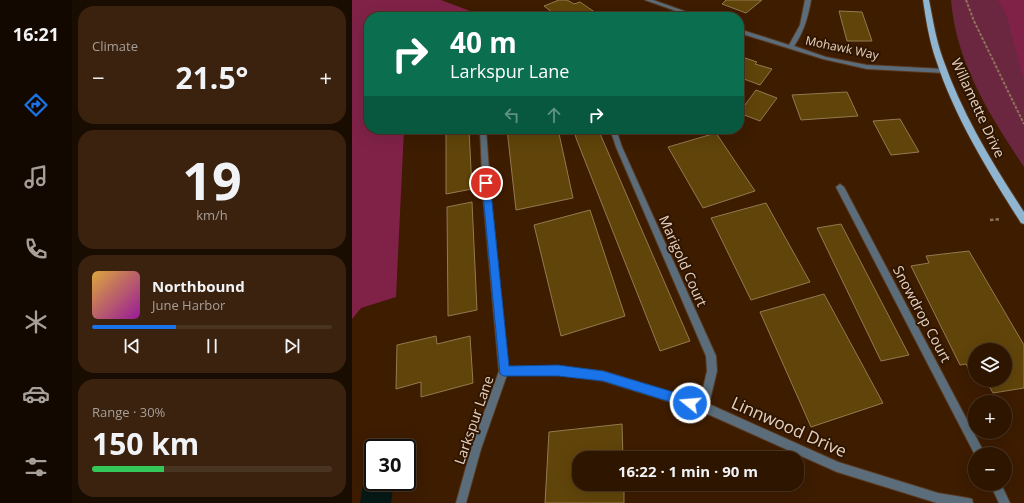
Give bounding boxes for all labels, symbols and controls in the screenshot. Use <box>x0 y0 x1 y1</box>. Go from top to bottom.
text: 16:21 <box>13 22 59 46</box>
text: 40 m <box>450 23 517 61</box>
icon: right <box>384 28 436 80</box>
street label: Mohawk Way <box>804 31 881 64</box>
text: Climate <box>92 37 138 55</box>
street label: Willamette Drive <box>947 55 1010 161</box>
text: 21.5° <box>176 57 248 98</box>
text: Larkspur Lane <box>450 59 569 83</box>
text: − <box>92 62 105 92</box>
text: + <box>319 62 332 92</box>
icon: directions <box>22 91 50 119</box>
icon: left <box>501 104 523 126</box>
icon: ahead <box>543 104 565 126</box>
icon: right <box>585 104 607 126</box>
text: 19 <box>182 144 242 215</box>
icon: music <box>22 163 50 191</box>
pin <box>469 166 503 200</box>
icon: arrive <box>475 172 497 194</box>
text: km/h <box>196 206 228 224</box>
street label: Marigold Court <box>655 212 712 309</box>
icon: phone <box>22 235 50 263</box>
street label: Snowdrop Court <box>889 262 956 365</box>
text: Northbound <box>152 276 245 296</box>
text: June Harbor <box>152 296 225 314</box>
icon: climate <box>22 308 50 336</box>
icon: previous <box>121 335 143 357</box>
icon: pause <box>201 335 223 357</box>
icon: next <box>281 335 303 357</box>
map controls <box>968 343 1012 491</box>
button: layers <box>968 343 1012 387</box>
street label: Larkspur Lane <box>449 373 498 467</box>
icon: car <box>22 380 50 408</box>
position arrow <box>669 382 711 424</box>
street label: Linnwood Drive <box>728 391 851 462</box>
button: + <box>968 395 1012 439</box>
text: Range · 30% <box>92 403 165 421</box>
text: 150 km <box>92 423 199 464</box>
speed limit sign: 30 <box>364 439 416 491</box>
button: − <box>968 447 1012 491</box>
icon: filters <box>22 453 50 481</box>
text: 16:22 · 1 min · 90 m <box>618 461 758 481</box>

